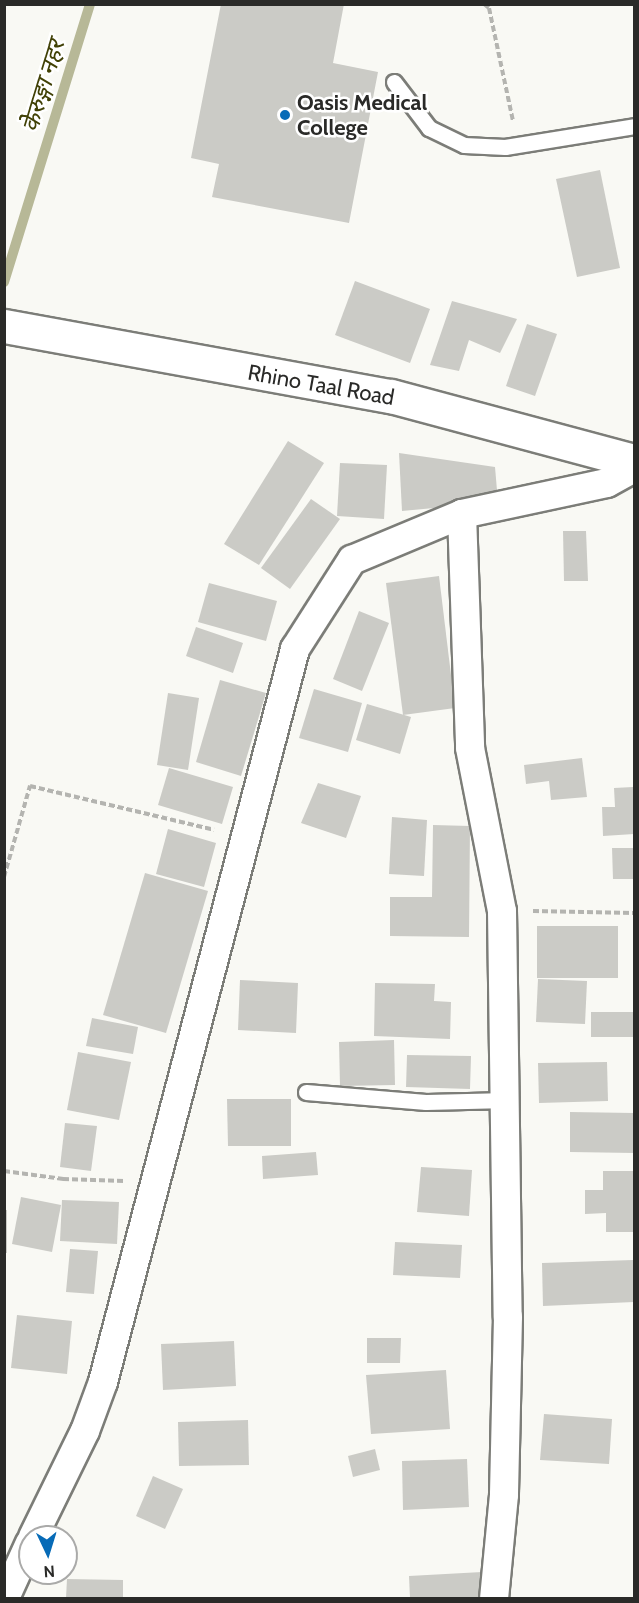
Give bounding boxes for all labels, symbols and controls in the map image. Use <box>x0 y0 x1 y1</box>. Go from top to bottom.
water label: केेरुङ्गा नहर <box>15 36 71 136</box>
place label: Oasis Medical College <box>297 89 427 140</box>
marker: Oasis Medical College <box>278 108 292 122</box>
street label: Rhino Taal Road <box>246 359 396 411</box>
north arrow <box>18 1525 78 1585</box>
text: N <box>43 1562 55 1581</box>

